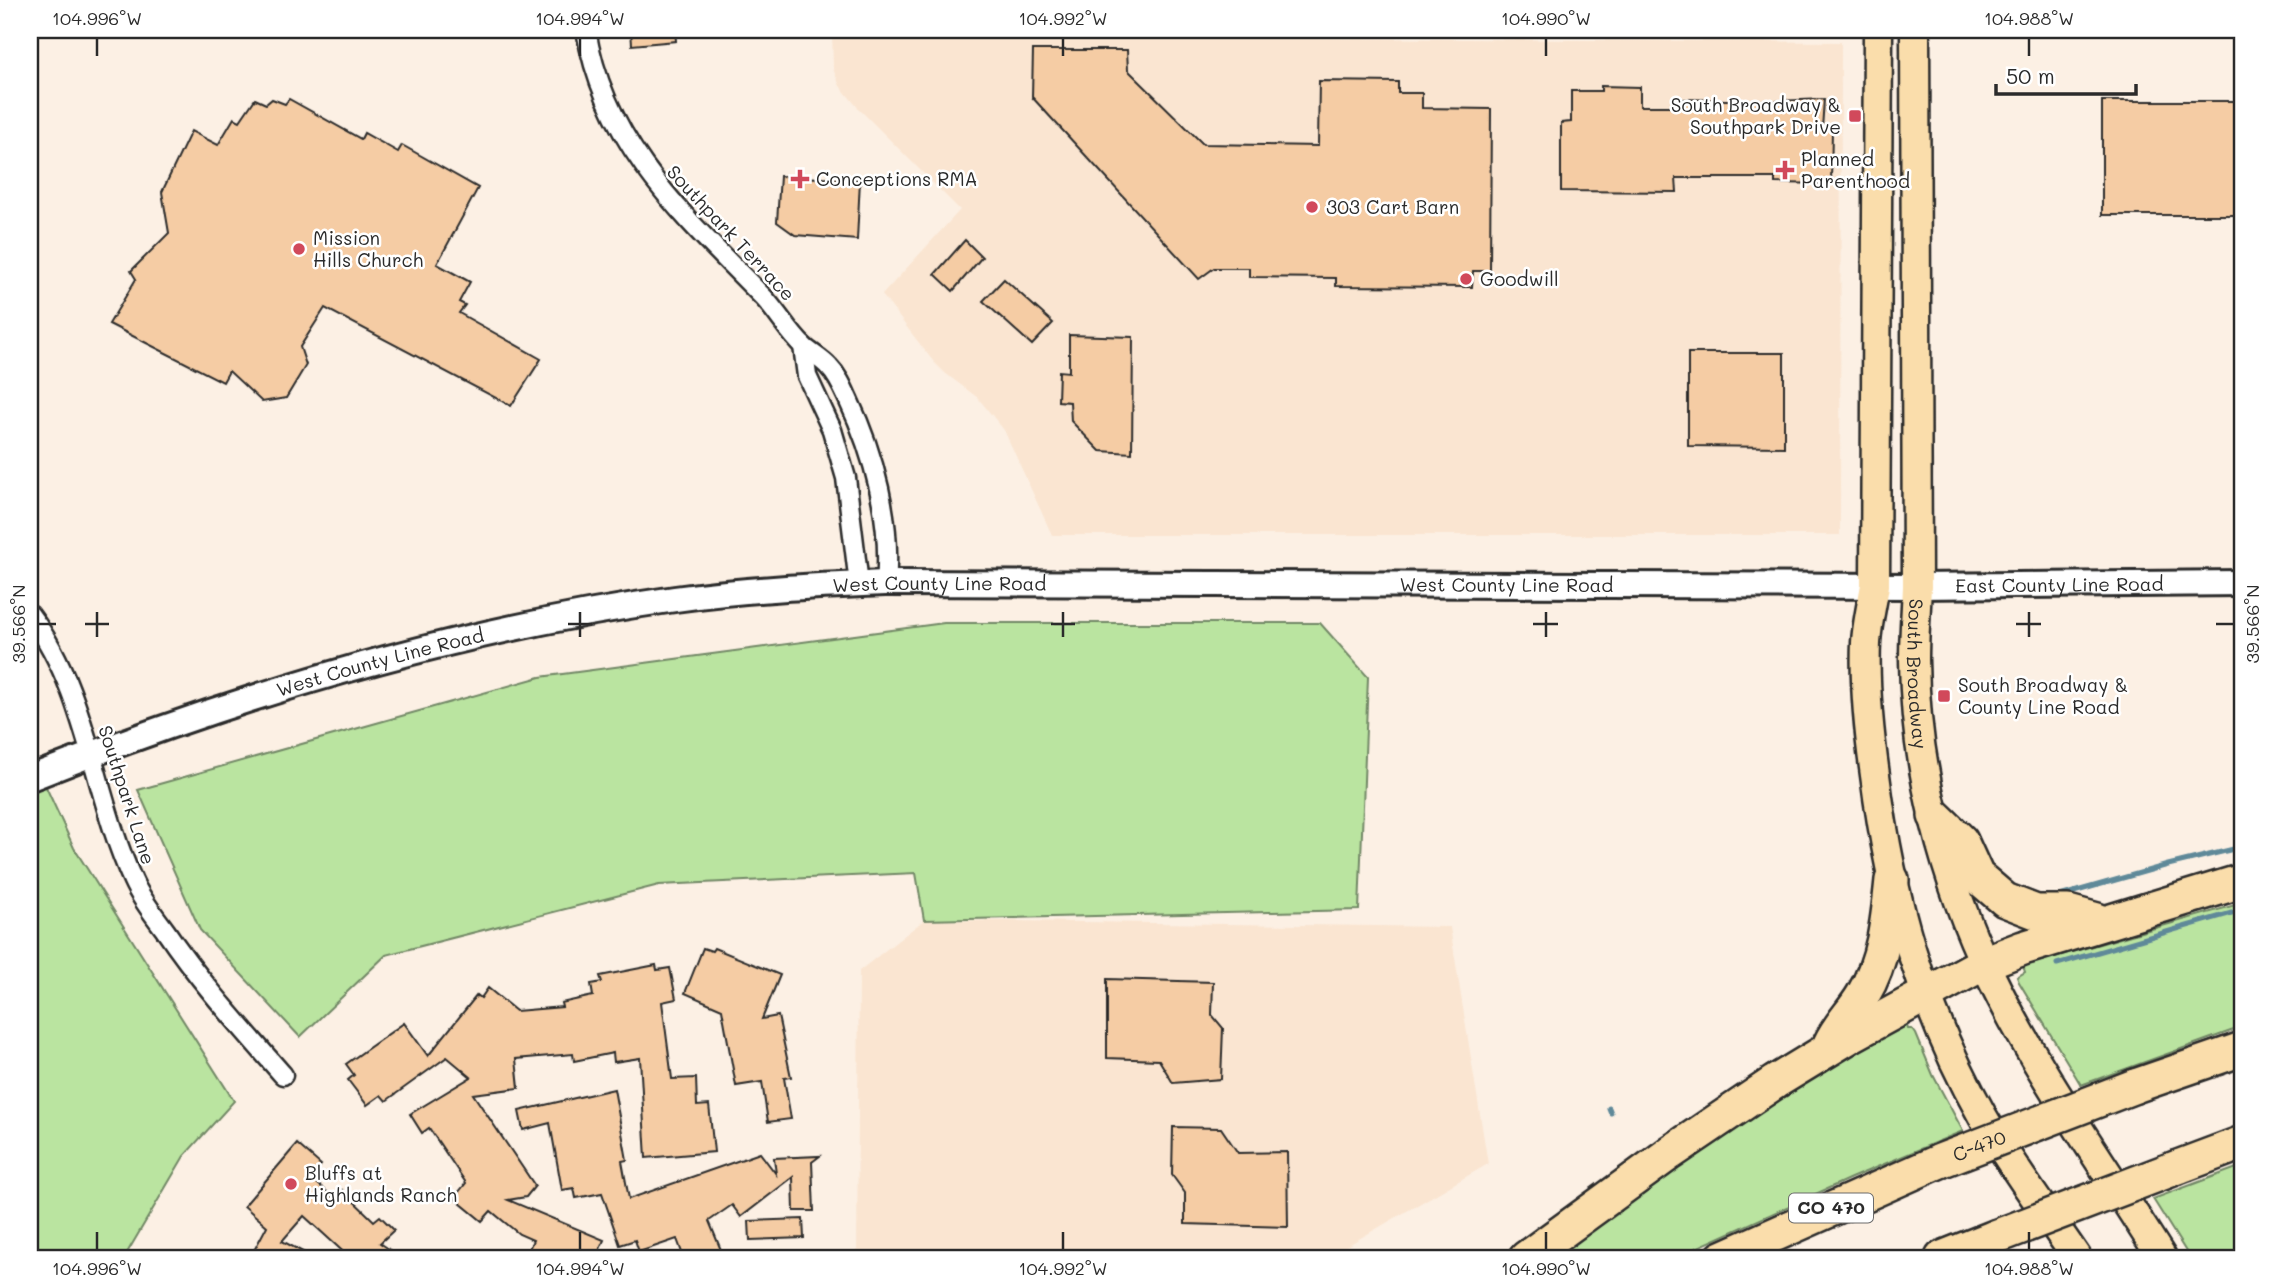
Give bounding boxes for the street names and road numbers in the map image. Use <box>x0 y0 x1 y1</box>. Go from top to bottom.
street label: Southpark Terrace <box>662 159 801 306</box>
street label: West County Line Road <box>832 570 1046 597</box>
street label: West County Line Road <box>1399 571 1613 597</box>
street label: East County Line Road <box>1955 571 2164 598</box>
street label: South Broadway <box>1902 598 1934 751</box>
street label: West County Line Road <box>273 622 486 702</box>
street label: Southpark Lane <box>93 722 162 868</box>
street label: C-470 <box>1949 1124 2009 1167</box>
road number: CO 470 <box>1789 1194 1873 1223</box>

